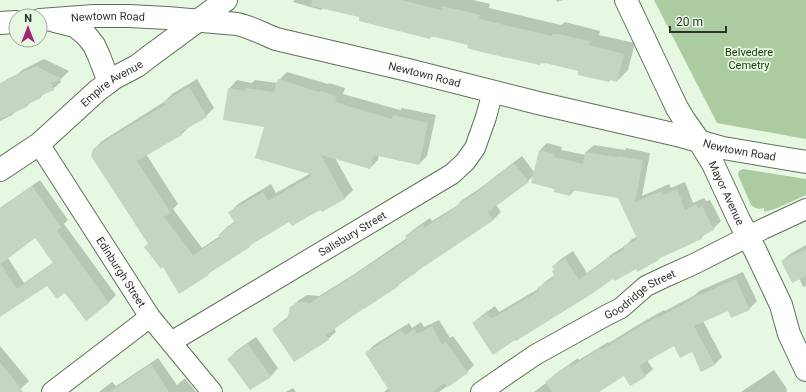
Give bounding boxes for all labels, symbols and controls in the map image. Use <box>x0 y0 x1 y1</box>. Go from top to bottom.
north arrow <box>8 8 48 48</box>
scale bar <box>670 8 726 34</box>
street label: Newtown Road <box>70 9 145 24</box>
text: N <box>24 12 32 25</box>
text: 20 m <box>676 15 703 29</box>
park label: Belvedere Cemetry <box>725 46 773 72</box>
street label: Empire Avenue <box>78 57 146 109</box>
street label: Newtown Road <box>387 59 462 90</box>
street label: Newtown Road <box>701 136 777 163</box>
street label: Mayor Avenue <box>706 159 747 228</box>
street label: Salisbury Street <box>316 208 389 259</box>
street label: Edinburgh Street <box>94 234 149 310</box>
street label: Goodridge Street <box>602 267 678 322</box>

